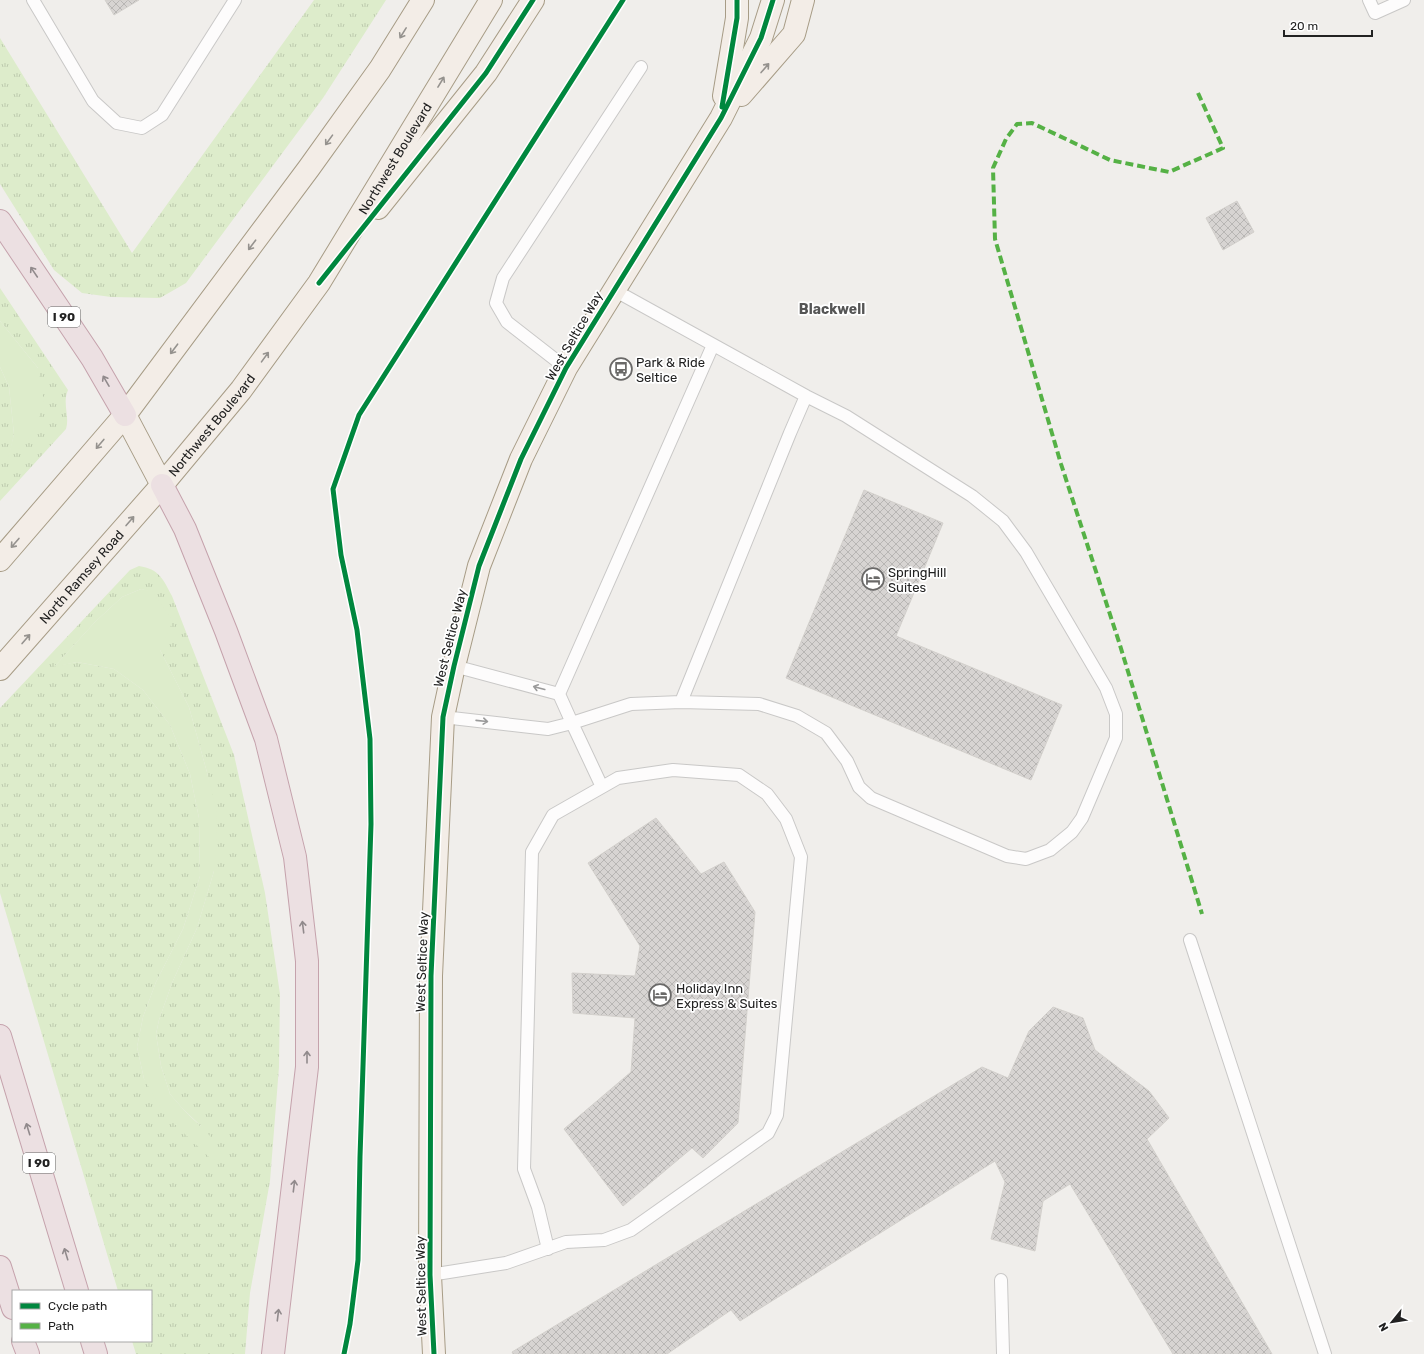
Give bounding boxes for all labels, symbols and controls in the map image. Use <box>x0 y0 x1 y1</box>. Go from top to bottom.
scale bar <box>1284 12 1372 38</box>
text: 20 m <box>1290 19 1318 33</box>
one-way arrow <box>398 27 406 39</box>
one-way arrow <box>760 62 769 73</box>
one-way arrow <box>438 76 446 88</box>
street label: Northwest Boulevard <box>355 100 434 217</box>
one-way arrow <box>325 135 333 146</box>
one-way arrow <box>248 239 256 250</box>
one-way arrow <box>30 267 38 278</box>
street label: West Seltice Way <box>542 289 606 383</box>
district label: Blackwell <box>799 301 865 318</box>
road number: I 90 <box>48 307 80 327</box>
one-way arrow <box>170 344 178 355</box>
one-way arrow <box>261 351 269 362</box>
place label: Park & Ride Seltice <box>636 355 705 385</box>
bus stop icon: Park & Ride Seltice <box>608 356 634 382</box>
street label: Northwest Boulevard <box>165 371 258 479</box>
one-way arrow <box>101 375 109 387</box>
one-way arrow <box>96 439 105 450</box>
one-way arrow <box>125 516 134 526</box>
street label: North Ramsey Road <box>36 527 126 626</box>
one-way arrow <box>11 538 20 548</box>
place label: SpringHill Suites <box>888 565 946 595</box>
hotel icon: SpringHill Suites <box>860 566 886 592</box>
street label: West Seltice Way <box>431 587 469 689</box>
one-way arrow <box>21 634 30 645</box>
one-way arrow <box>533 684 546 692</box>
one-way arrow <box>475 718 488 725</box>
street label: West Seltice Way <box>413 911 431 1013</box>
one-way arrow <box>299 921 307 934</box>
place label: Holiday Inn Express & Suites <box>676 981 778 1011</box>
hotel icon: Holiday Inn Express & Suites <box>647 982 673 1008</box>
one-way arrow <box>303 1051 311 1064</box>
one-way arrow <box>24 1123 31 1136</box>
road number: I 90 <box>23 1153 55 1173</box>
one-way arrow <box>290 1180 298 1193</box>
street label: West Seltice Way <box>413 1235 429 1337</box>
one-way arrow <box>62 1247 69 1260</box>
legend <box>12 1290 152 1342</box>
text: Cycle path <box>48 1299 107 1313</box>
north arrow <box>1372 1302 1412 1342</box>
one-way arrow <box>274 1309 282 1322</box>
text: Path <box>48 1319 74 1333</box>
text: N <box>1376 1320 1391 1333</box>

